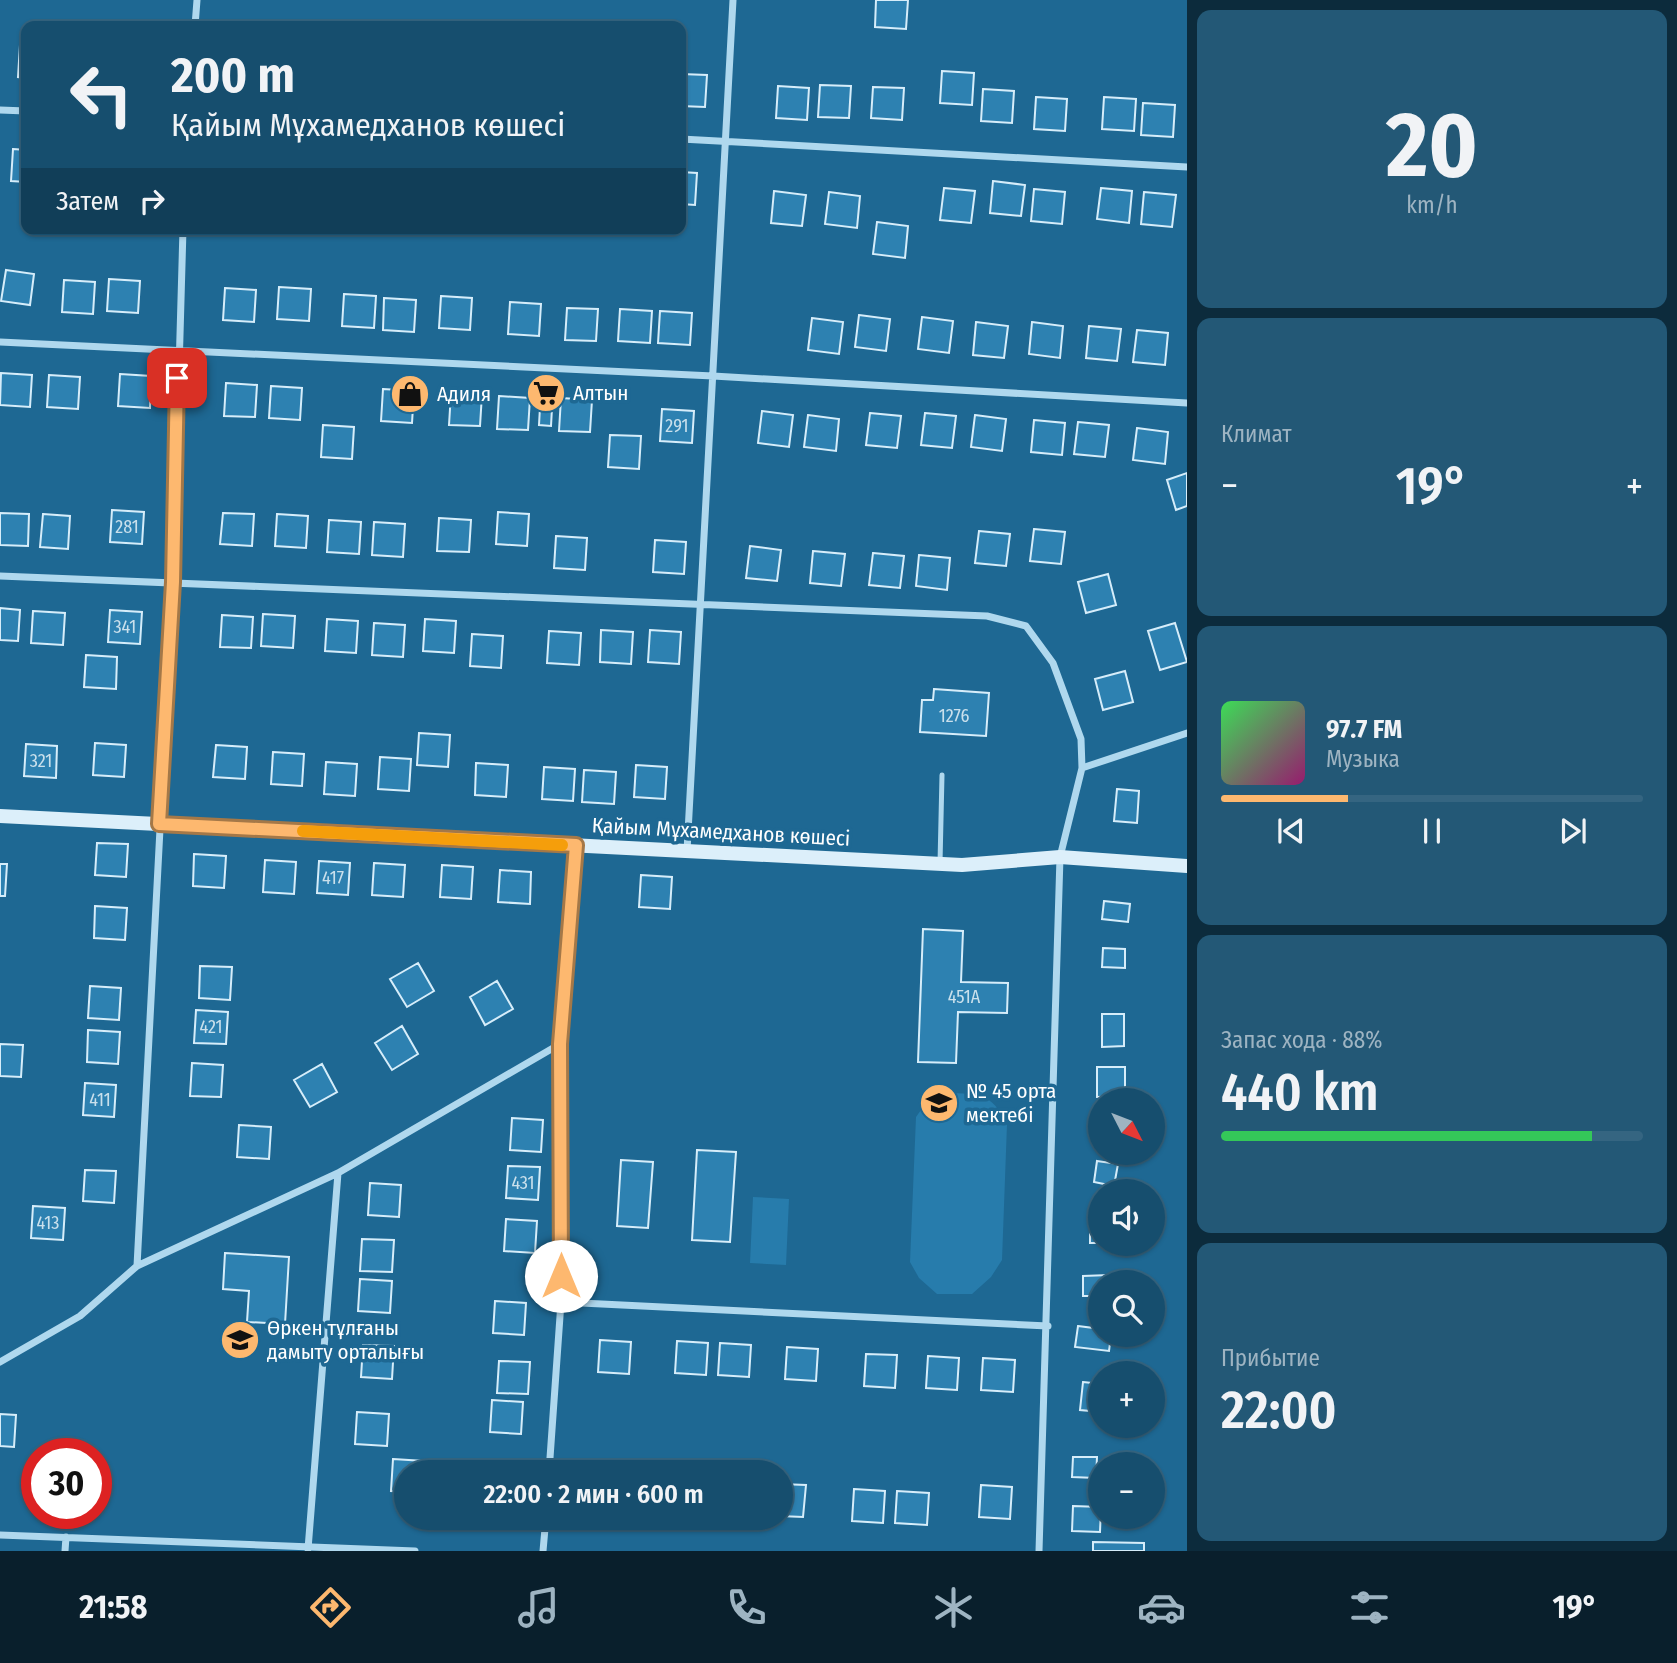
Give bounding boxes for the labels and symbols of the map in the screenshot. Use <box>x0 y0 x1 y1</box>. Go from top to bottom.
pin <box>147 348 207 408</box>
supermarket icon: Алтын <box>525 372 567 414</box>
shop icon: Адиля <box>389 373 431 415</box>
place label: Алтын <box>573 380 629 406</box>
place label: Адиля <box>437 381 491 407</box>
house number: 291 <box>665 415 689 437</box>
house number: 281 <box>115 516 139 538</box>
house number: 341 <box>114 616 136 638</box>
house number: 1276 <box>939 705 969 727</box>
house number: 321 <box>30 750 52 772</box>
street label: Қайым Мұхамедханов көшесі <box>591 812 851 852</box>
house number: 417 <box>322 867 344 889</box>
house number: 451А <box>948 986 981 1008</box>
house number: 421 <box>199 1016 223 1038</box>
place label: № 45 орта мектебі <box>966 1078 1056 1128</box>
school or university icon: № 45 орта мектебі <box>918 1082 960 1124</box>
north arrow <box>1088 1088 1166 1166</box>
house number: 411 <box>89 1089 111 1111</box>
house number: 431 <box>511 1172 535 1194</box>
house number: 413 <box>37 1212 59 1234</box>
position arrow <box>524 1239 598 1313</box>
place label: Өркен тұлғаны дамыту орталығы <box>267 1315 424 1365</box>
school or university icon: Өркен тұлғаны дамыту орталығы <box>219 1319 261 1361</box>
speed limit sign: 30 <box>21 1438 112 1529</box>

